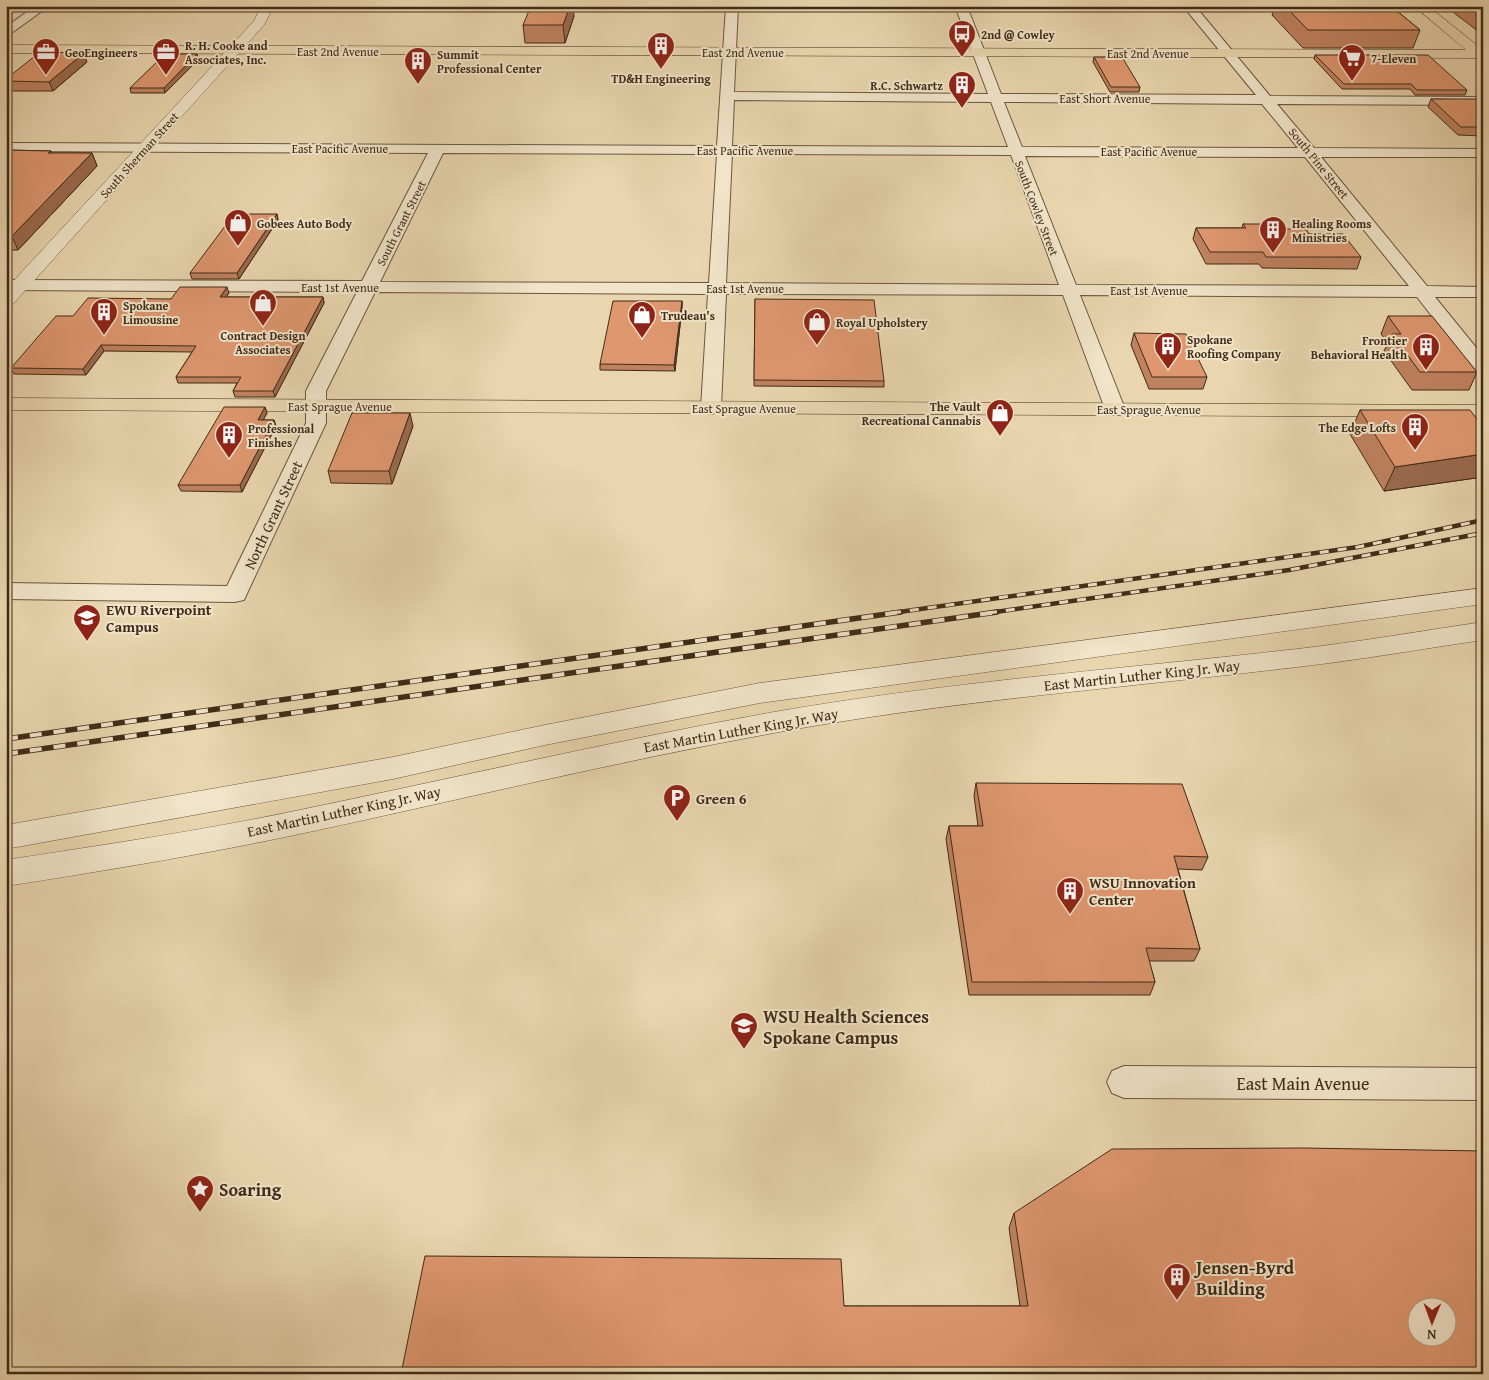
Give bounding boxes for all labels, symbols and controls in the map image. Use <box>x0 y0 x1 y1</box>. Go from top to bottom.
bus stop icon: 2nd @ Cowley <box>947 19 977 58</box>
place label: 2nd @ Cowley <box>981 26 1056 43</box>
building icon: TD&H Engineering <box>646 31 676 70</box>
office icon: GeoEngineers <box>31 37 61 76</box>
office icon: R. H. Cooke and Associates, Inc. <box>151 37 181 76</box>
place label: R. H. Cooke and Associates, Inc. <box>185 37 268 68</box>
street label: East 2nd Avenue <box>297 43 379 60</box>
supermarket icon: 7-Eleven <box>1337 43 1367 82</box>
place label: GeoEngineers <box>65 44 138 61</box>
street label: East 2nd Avenue <box>702 44 784 61</box>
street label: East 2nd Avenue <box>1107 45 1189 62</box>
building icon: Summit Professional Center <box>403 46 433 85</box>
place label: Summit Professional Center <box>437 46 542 77</box>
place label: 7-Eleven <box>1371 50 1416 67</box>
place label: TD&H Engineering <box>611 70 711 87</box>
building icon: R.C. Schwartz <box>947 70 977 109</box>
place label: R.C. Schwartz <box>870 77 943 94</box>
street label: East Short Avenue <box>1060 90 1151 107</box>
street label: South Sherman Street <box>96 108 183 202</box>
street label: South Pine Street <box>1285 124 1354 203</box>
street label: East Pacific Avenue <box>292 140 388 157</box>
street label: East Pacific Avenue <box>697 142 793 159</box>
street label: East Pacific Avenue <box>1101 143 1197 160</box>
street label: South Cowley Street <box>1011 158 1063 259</box>
street label: South Grant Street <box>372 177 430 269</box>
shop icon: Gobees Auto Body <box>223 208 253 247</box>
place label: Gobees Auto Body <box>257 215 353 232</box>
building icon: Healing Rooms Ministries <box>1258 215 1288 254</box>
place label: Healing Rooms Ministries <box>1292 215 1372 246</box>
street label: East 1st Avenue <box>301 279 379 296</box>
street label: East 1st Avenue <box>706 280 784 297</box>
street label: East 1st Avenue <box>1110 282 1188 299</box>
shop icon: Contract Design Associates <box>248 288 278 327</box>
building icon: Spokane Limousine <box>89 297 119 336</box>
place label: Spokane Limousine <box>123 297 178 328</box>
shop icon: Trudeau's <box>627 300 657 339</box>
place label: Trudeau's <box>661 307 715 324</box>
shop icon: Royal Upholstery <box>802 307 832 346</box>
place label: Royal Upholstery <box>836 314 929 331</box>
place label: Contract Design Associates <box>220 327 306 358</box>
building icon: Spokane Roofing Company <box>1153 331 1183 370</box>
place label: Spokane Roofing Company <box>1187 331 1282 362</box>
place label: Frontier Behavioral Health <box>1311 332 1407 363</box>
building icon: Frontier Behavioral Health <box>1411 332 1441 371</box>
street label: East Sprague Avenue <box>288 398 392 415</box>
place label: The Vault Recreational Cannabis <box>862 398 981 429</box>
shop icon: The Vault Recreational Cannabis <box>985 398 1015 437</box>
street label: East Sprague Avenue <box>692 400 796 417</box>
street label: East Sprague Avenue <box>1097 401 1201 418</box>
building icon: The Edge Lofts <box>1400 412 1430 451</box>
place label: The Edge Lofts <box>1319 419 1396 436</box>
building icon: Professional Finishes <box>214 420 244 459</box>
place label: Professional Finishes <box>248 420 314 451</box>
street label: North Grant Street <box>239 457 308 573</box>
place label: EWU Riverpoint Campus <box>106 599 212 637</box>
school or university icon: EWU Riverpoint Campus <box>72 603 102 642</box>
street label: East Martin Luther King Jr. Way <box>1043 654 1242 696</box>
street label: East Martin Luther King Jr. Way <box>642 702 841 757</box>
street label: East Martin Luther King Jr. Way <box>245 780 443 842</box>
parking icon: Green 6 <box>662 783 692 822</box>
place label: Green 6 <box>696 788 747 809</box>
place label: WSU Innovation Center <box>1089 872 1196 910</box>
building icon: WSU Innovation Center <box>1055 876 1085 915</box>
place label: WSU Health Sciences Spokane Campus <box>763 1003 929 1051</box>
school or university icon: WSU Health Sciences Spokane Campus <box>729 1011 759 1050</box>
street label: East Main Avenue <box>1237 1070 1369 1097</box>
place icon: Soaring <box>185 1174 215 1213</box>
place label: Soaring <box>219 1176 282 1203</box>
place label: Jensen-Byrd Building <box>1193 1254 1295 1302</box>
building icon: Jensen-Byrd Building <box>1162 1262 1192 1301</box>
north arrow <box>1406 1298 1456 1348</box>
text: N <box>1426 1325 1437 1345</box>

